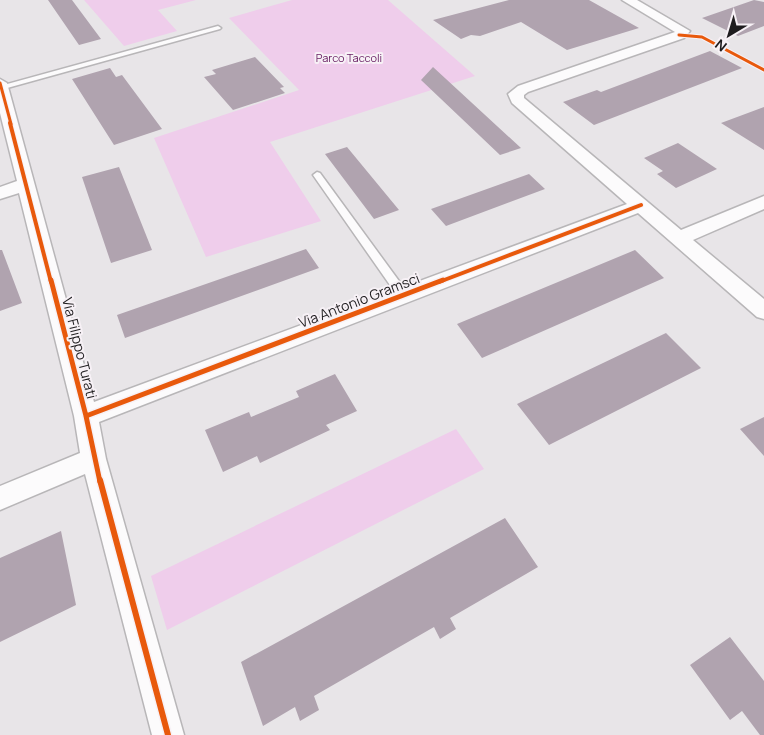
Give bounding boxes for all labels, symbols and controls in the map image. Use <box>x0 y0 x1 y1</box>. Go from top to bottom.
north arrow <box>704 10 754 60</box>
text: N <box>711 35 731 56</box>
park label: Parco Taccoli <box>316 50 382 65</box>
street label: Via Antonio Gramsci <box>296 268 422 332</box>
street label: Via Filippo Turati <box>58 295 102 401</box>

